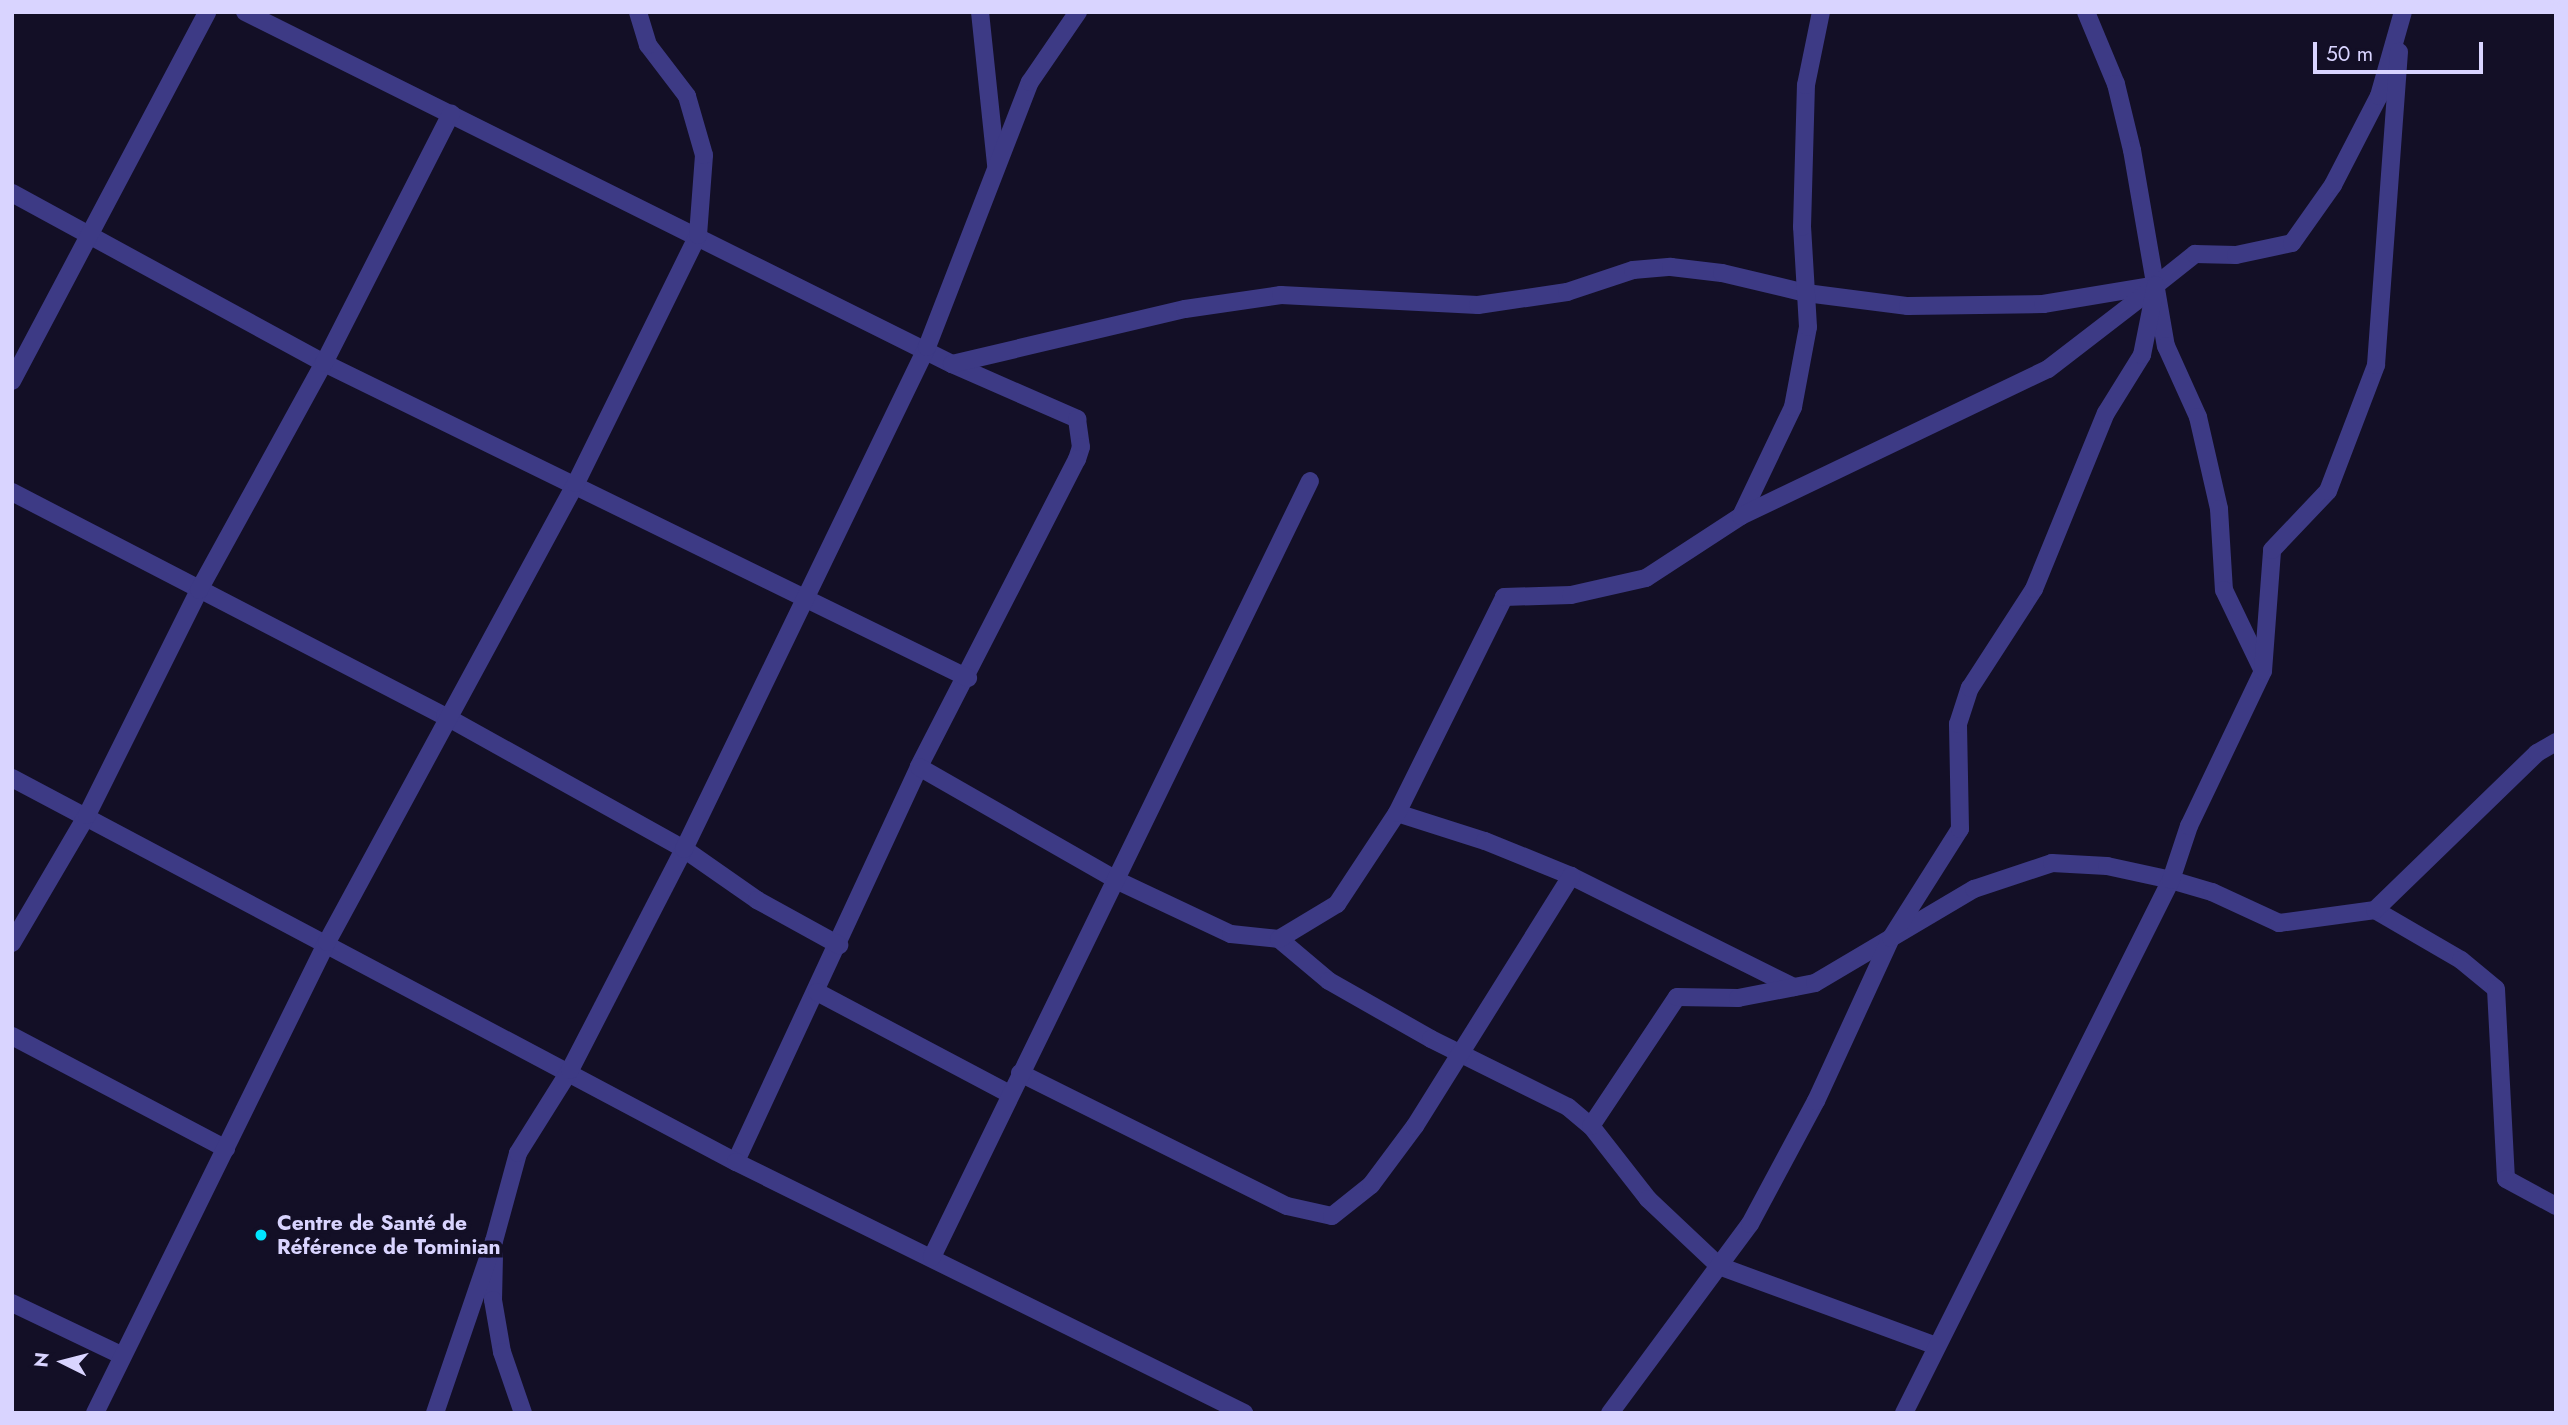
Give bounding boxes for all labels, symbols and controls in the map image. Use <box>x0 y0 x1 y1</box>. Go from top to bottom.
scale bar <box>2316 28 2486 72</box>
text: 50 m <box>2326 39 2373 69</box>
place label: Centre de Santé de Référence de Tominian <box>277 1210 501 1260</box>
marker: Centre de Santé de Référence de Tominian <box>251 1225 271 1245</box>
north arrow <box>28 1327 98 1397</box>
text: N <box>27 1351 56 1369</box>

